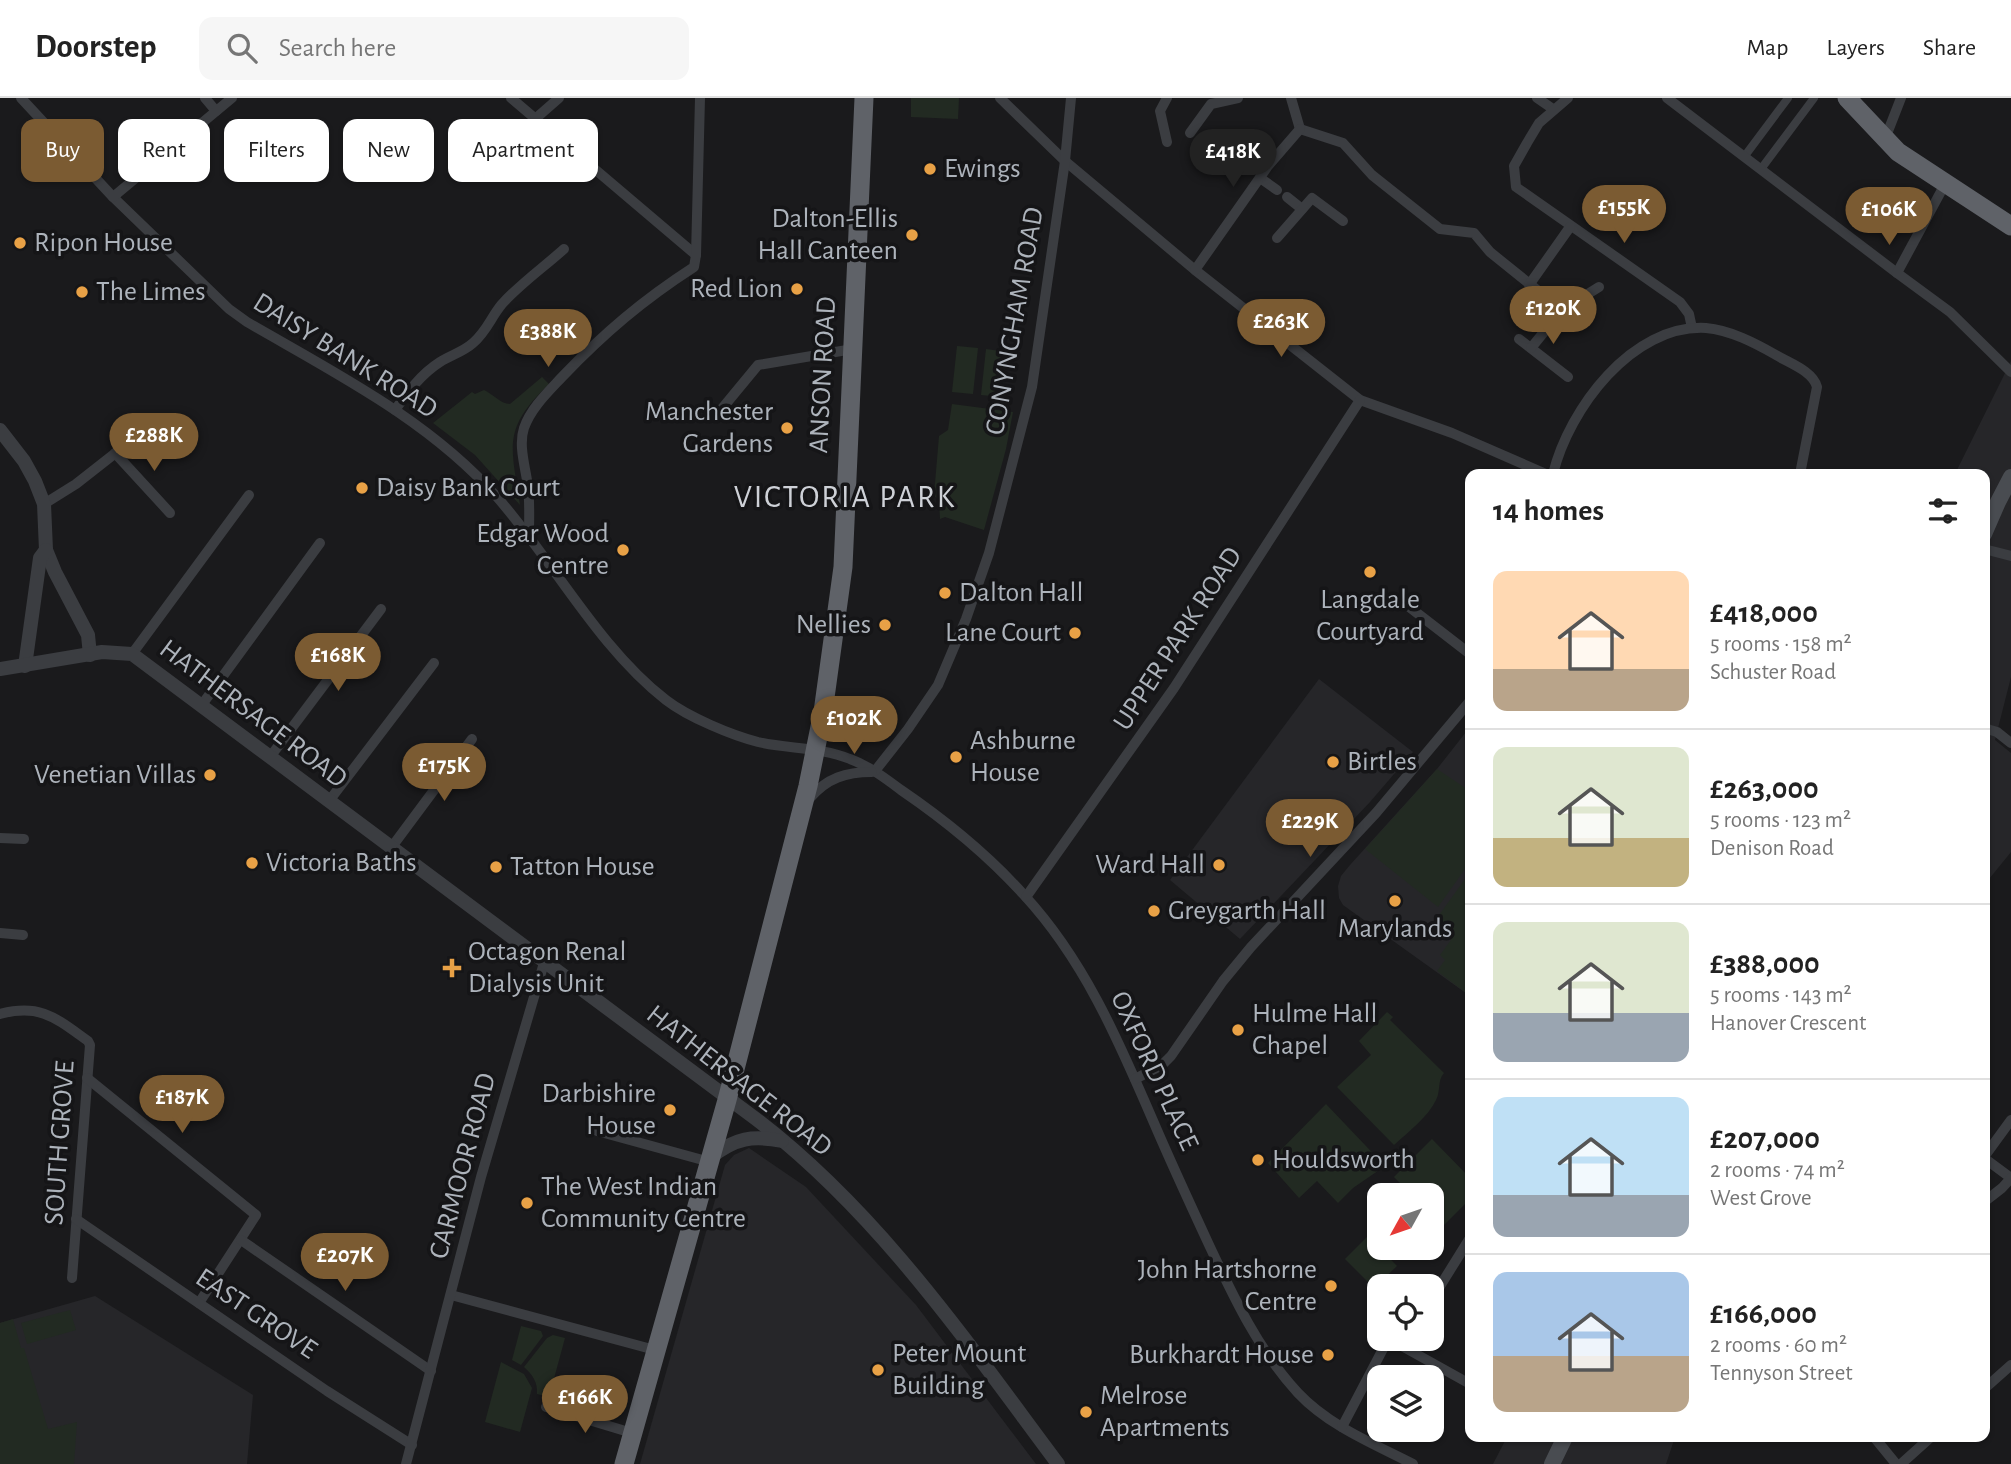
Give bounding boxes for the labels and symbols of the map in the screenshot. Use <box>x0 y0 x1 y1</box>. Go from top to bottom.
pin: £418K <box>1184 130 1282 189</box>
place label: Ewings <box>944 155 1021 183</box>
marker: Ewings <box>922 161 938 177</box>
pin: £155K <box>1575 186 1673 245</box>
pin: £106K <box>1840 188 1938 247</box>
place label: Dalton-Ellis Hall Canteen <box>758 205 898 265</box>
street label: CONYNGHAM ROAD <box>981 205 1049 437</box>
marker: Dalton-Ellis Hall Canteen <box>904 227 920 243</box>
place label: Ripon House <box>34 229 173 257</box>
marker: Ripon House <box>12 235 28 251</box>
place label: Red Lion <box>690 275 783 303</box>
place label: The Limes <box>96 278 206 306</box>
marker: Red Lion <box>789 281 805 297</box>
marker: The Limes <box>74 284 90 300</box>
pin: £120K <box>1504 286 1602 346</box>
street label: DAISY BANK ROAD <box>248 288 442 424</box>
street label: ANSON ROAD <box>805 296 841 454</box>
pin: £263K <box>1232 300 1330 359</box>
pin: £388K <box>499 310 597 369</box>
place label: Manchester Gardens <box>645 398 773 458</box>
pin: £288K <box>105 414 203 473</box>
marker: Manchester Gardens <box>779 420 795 436</box>
place label: Daisy Bank Court <box>376 474 560 502</box>
marker: Daisy Bank Court <box>354 480 370 496</box>
district label: VICTORIA PARK <box>734 481 956 513</box>
place label: Edgar Wood Centre <box>476 520 609 580</box>
marker: Edgar Wood Centre <box>615 542 631 558</box>
street label: UPPER PARK ROAD <box>1109 542 1247 736</box>
marker: Langdale Courtyard <box>1362 564 1378 580</box>
place label: Dalton Hall <box>959 579 1083 607</box>
marker: Dalton Hall <box>937 585 953 601</box>
place label: Langdale Courtyard <box>1316 586 1424 646</box>
place label: Nellies <box>796 611 871 639</box>
marker: Nellies <box>877 617 893 633</box>
place label: Lane Court <box>945 619 1061 647</box>
marker: Lane Court <box>1067 625 1083 641</box>
pin: £168K <box>289 634 387 693</box>
street label: HATHERSAGE ROAD <box>154 635 352 793</box>
pin: £102K <box>805 696 903 756</box>
place label: Ashburne House <box>970 727 1076 787</box>
pin: £175K <box>395 744 493 803</box>
place label: Birtles <box>1347 748 1417 776</box>
marker: Ashburne House <box>948 749 964 765</box>
marker: Birtles <box>1325 754 1341 770</box>
place label: Venetian Villas <box>34 761 196 789</box>
marker: Venetian Villas <box>202 767 218 783</box>
pin: £229K <box>1261 800 1359 859</box>
place label: Victoria Baths <box>266 849 417 877</box>
place label: Ward Hall <box>1095 851 1205 879</box>
place label: Tatton House <box>510 853 655 881</box>
marker: Victoria Baths <box>244 855 260 871</box>
marker: Ward Hall <box>1211 857 1227 873</box>
marker: Tatton House <box>488 859 504 875</box>
marker: Marylands <box>1387 893 1403 909</box>
place label: Greygarth Hall <box>1168 897 1326 925</box>
marker: Greygarth Hall <box>1146 903 1162 919</box>
place label: Marylands <box>1338 915 1452 943</box>
place label: Octagon Renal Dialysis Unit <box>468 938 626 998</box>
marker: Octagon Renal Dialysis Unit <box>442 958 462 978</box>
street label: OXFORD PLACE <box>1105 987 1203 1155</box>
street label: HATHERSAGE ROAD <box>641 1000 837 1162</box>
place label: Hulme Hall Chapel <box>1252 1000 1377 1060</box>
marker: Hulme Hall Chapel <box>1230 1022 1246 1038</box>
street label: SOUTH GROVE <box>40 1060 80 1226</box>
street label: CARMOOR ROAD <box>425 1070 501 1262</box>
pin: £187K <box>133 1076 231 1135</box>
place label: Darbishire House <box>541 1080 656 1140</box>
marker: Darbishire House <box>662 1102 678 1118</box>
place label: Houldsworth <box>1272 1146 1415 1174</box>
marker: Houldsworth <box>1250 1152 1266 1168</box>
place label: The West Indian Community Centre <box>541 1173 746 1233</box>
north arrow <box>1367 1183 1444 1260</box>
marker: The West Indian Community Centre <box>519 1195 535 1211</box>
pin: £207K <box>296 1234 394 1293</box>
place label: John Hartshorne Centre <box>1138 1256 1317 1316</box>
street label: EAST GROVE <box>190 1263 322 1365</box>
marker: John Hartshorne Centre <box>1323 1278 1339 1294</box>
place label: Peter Mount Building <box>892 1340 1026 1400</box>
place label: Burkhardt House <box>1129 1341 1314 1369</box>
marker: Burkhardt House <box>1320 1347 1336 1363</box>
marker: Peter Mount Building <box>870 1362 886 1378</box>
pin: £166K <box>536 1376 634 1435</box>
place label: Melrose Apartments <box>1100 1382 1230 1442</box>
marker: Melrose Apartments <box>1078 1404 1094 1420</box>

